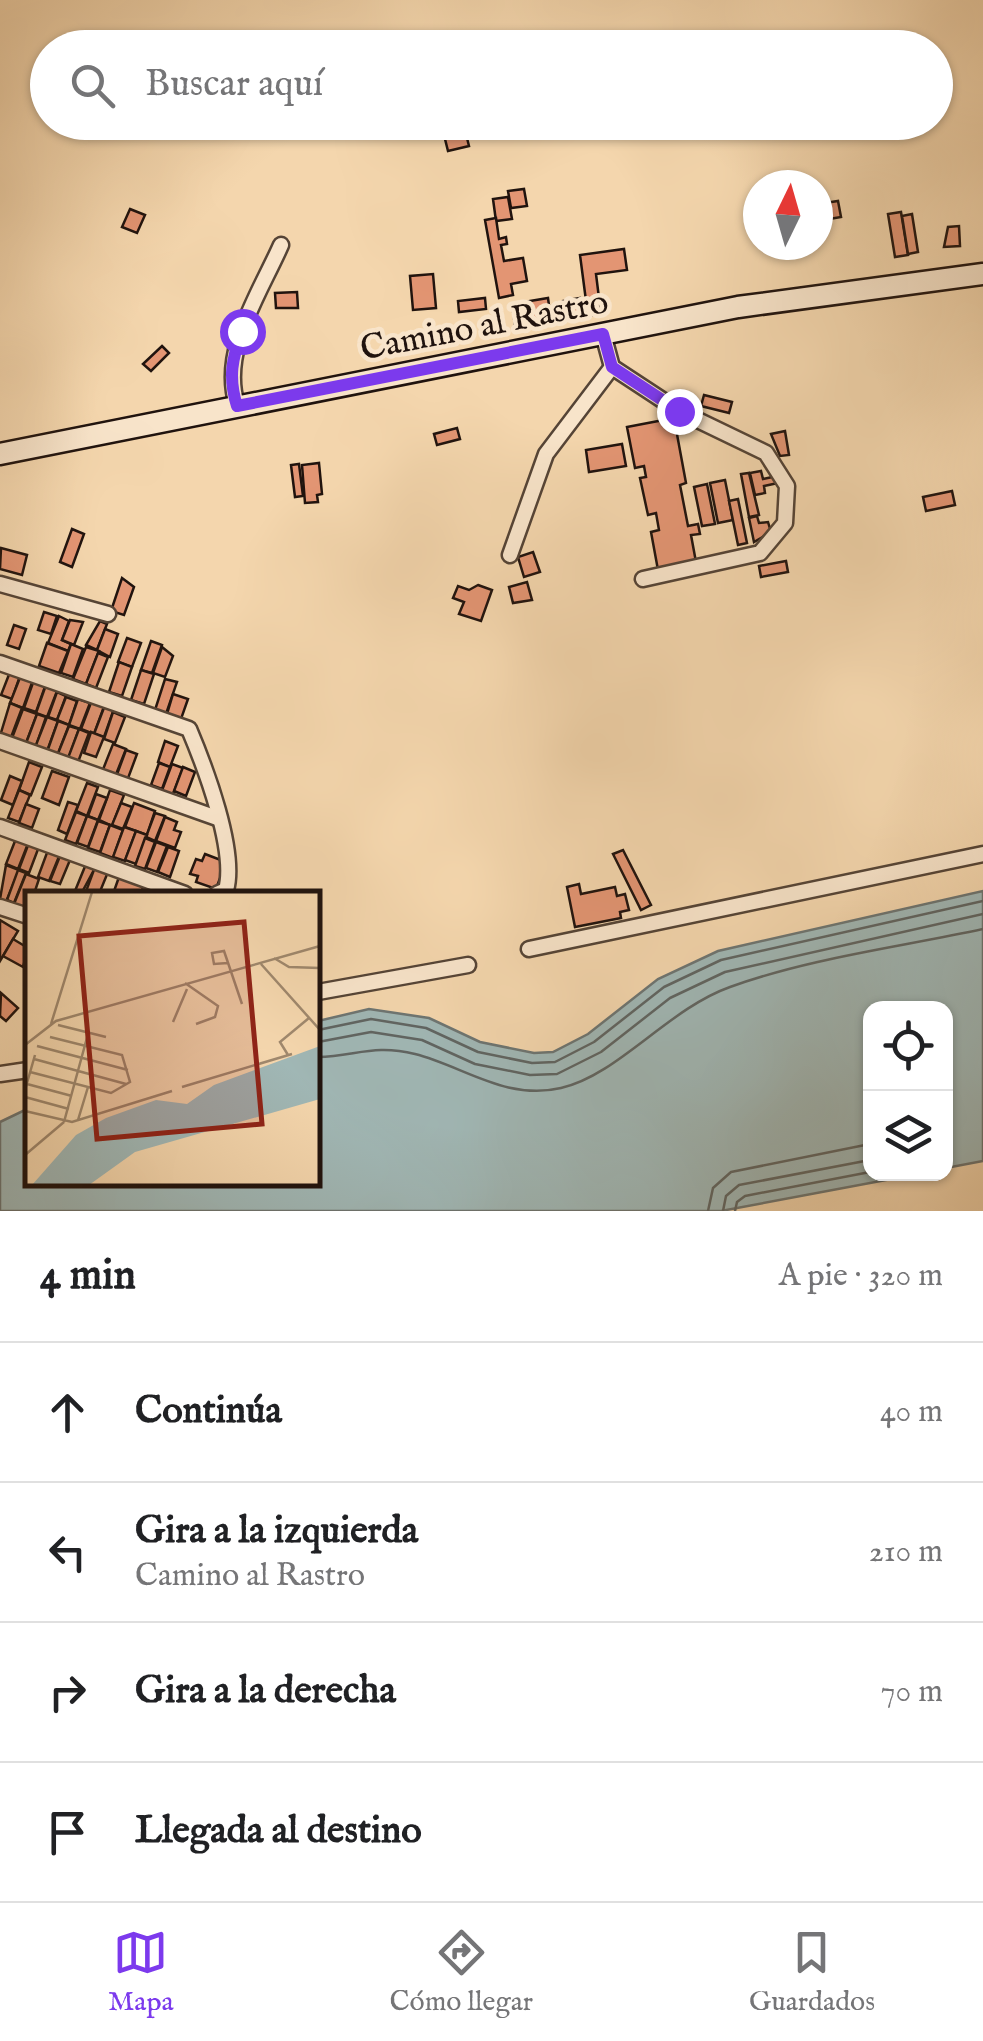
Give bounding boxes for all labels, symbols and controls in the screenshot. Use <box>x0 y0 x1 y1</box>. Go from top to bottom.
search box <box>30 30 953 140</box>
icon: search <box>65 58 120 113</box>
text: Buscar aquí <box>145 61 323 109</box>
north arrow <box>743 170 833 260</box>
street label: Camino al Rastro <box>357 280 612 373</box>
route start <box>220 309 266 355</box>
route end <box>657 389 703 435</box>
inset map <box>25 891 320 1186</box>
map controls <box>863 1001 953 1181</box>
button: locate <box>863 1001 953 1091</box>
button: layers <box>863 1091 953 1181</box>
text: 4 min <box>40 1250 136 1303</box>
text: A pie · 320 m <box>779 1256 943 1297</box>
icon: ahead <box>40 1385 95 1440</box>
text: Continúa <box>135 1388 282 1436</box>
text: 40 m <box>880 1392 943 1433</box>
text: Gira a la izquierda <box>135 1508 418 1556</box>
icon: left <box>40 1525 95 1580</box>
text: 210 m <box>869 1532 943 1573</box>
text: Camino al Rastro <box>135 1556 365 1597</box>
icon: right <box>40 1665 95 1720</box>
text: Gira a la derecha <box>135 1668 396 1716</box>
text: 70 m <box>881 1672 943 1713</box>
icon: arrive <box>40 1805 95 1860</box>
text: Llegada al destino <box>135 1808 422 1856</box>
tab: Mapa <box>108 1925 174 2020</box>
tab: Cómo llegar <box>390 1925 533 2020</box>
tab: Guardados <box>749 1925 875 2020</box>

